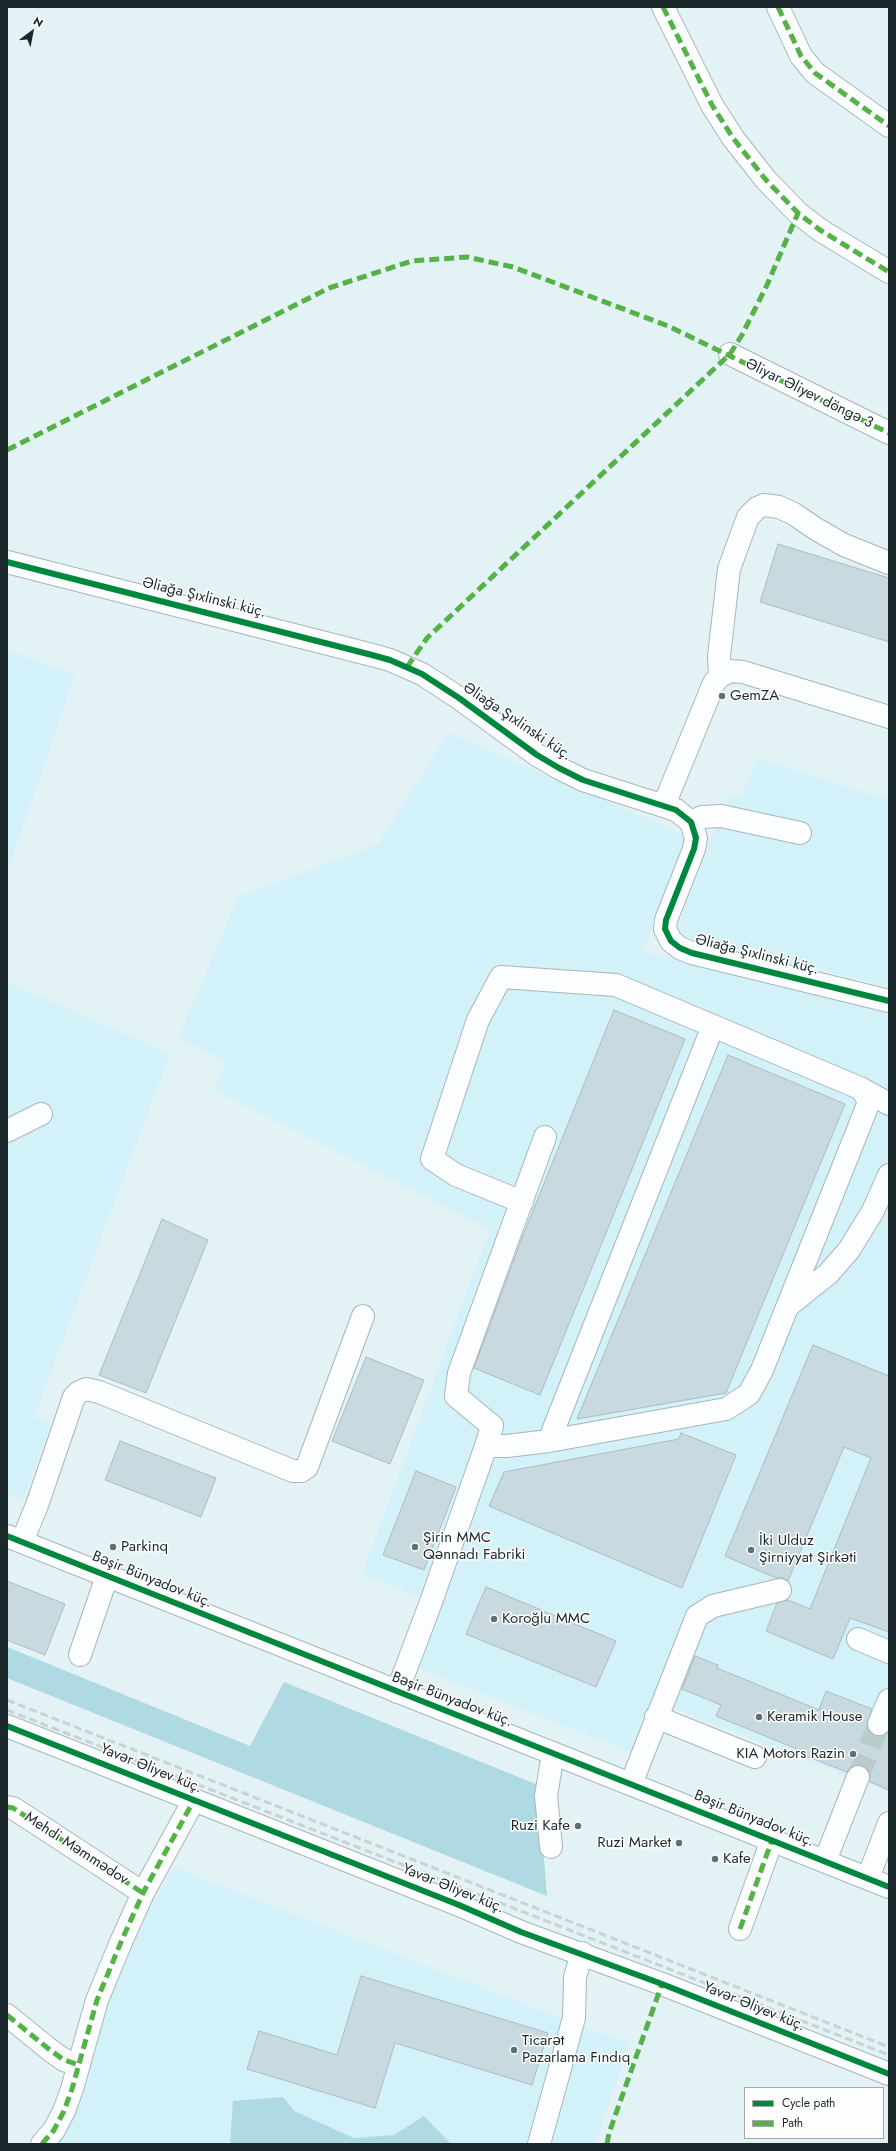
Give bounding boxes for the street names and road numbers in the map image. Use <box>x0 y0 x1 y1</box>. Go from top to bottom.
street label: Əliyar Əliyev döngə 3 <box>742 355 876 433</box>
street label: Əliağa Şıxlinski küç. <box>140 574 268 622</box>
street label: Əliağa Şıxlinski küç. <box>459 679 575 765</box>
street label: Əliağa Şıxlinski küç. <box>693 931 821 979</box>
street label: Bəşir Bünyadov küç. <box>89 1548 215 1612</box>
street label: Bəşir Bünyadov küç. <box>389 1669 515 1731</box>
street label: Yavər Əliyev küç. <box>97 1740 205 1798</box>
street label: Bəşir Bünyadov küç. <box>691 1787 817 1851</box>
street label: Mehdi Məmmədov <box>21 1809 131 1889</box>
street label: Yavər Əliyev küç. <box>399 1860 507 1918</box>
street label: Yavər Əliyev küç. <box>700 1978 808 2036</box>

